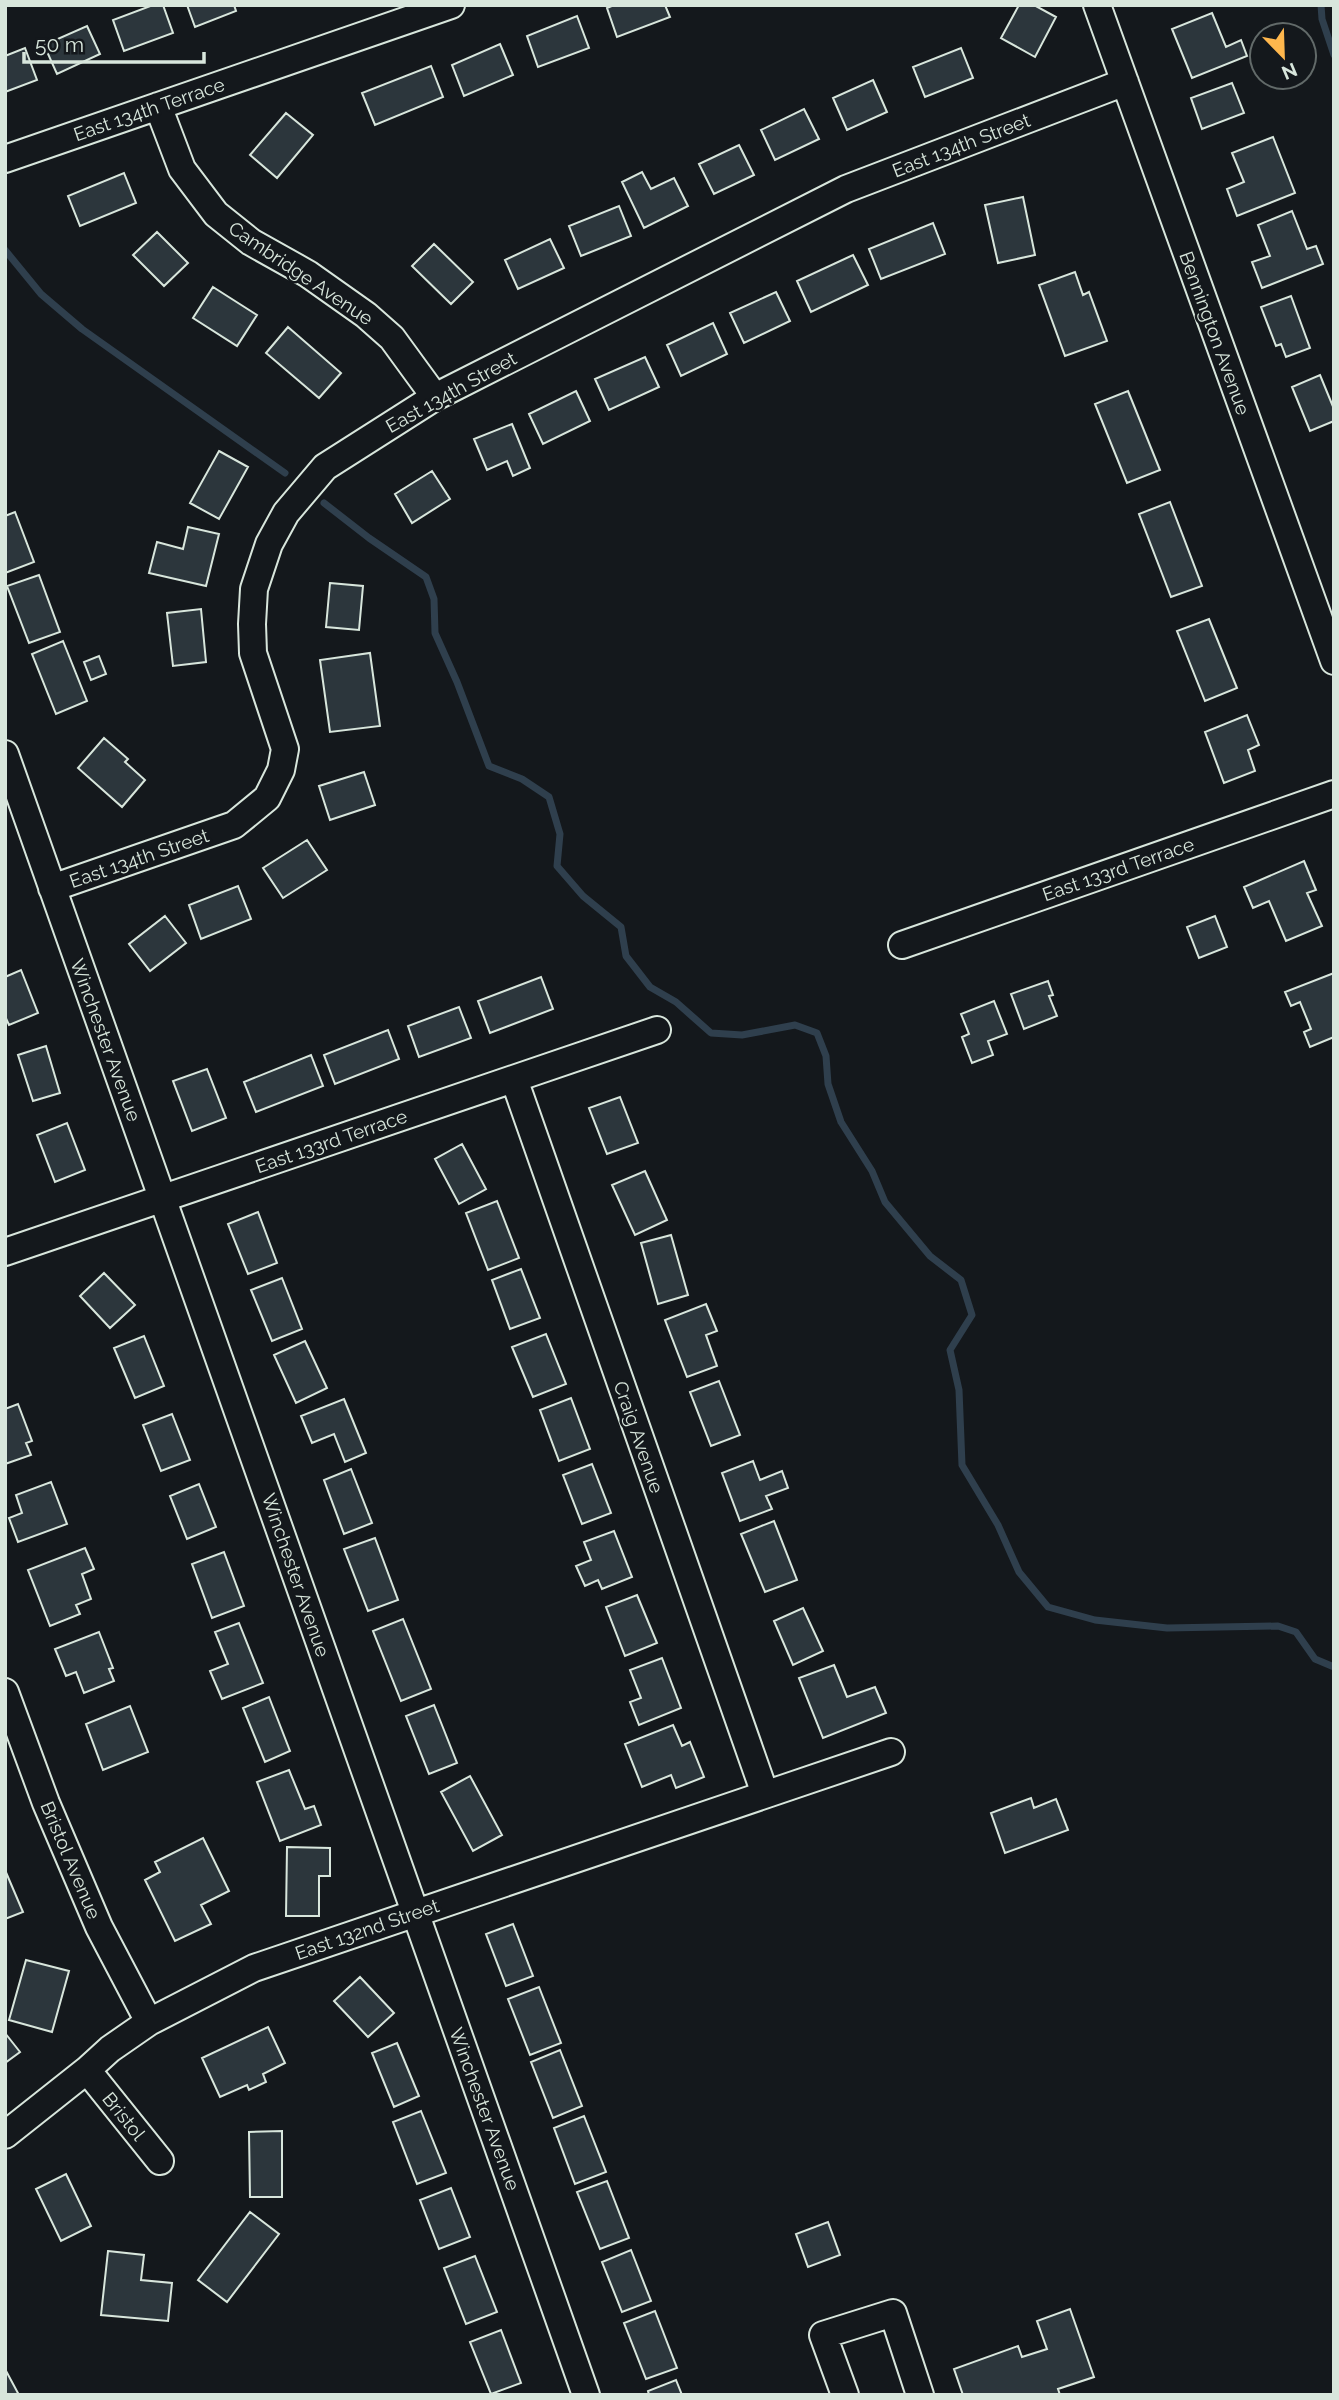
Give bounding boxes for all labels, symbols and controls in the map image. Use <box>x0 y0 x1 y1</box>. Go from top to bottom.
scale bar <box>24 21 205 65</box>
north arrow <box>1248 21 1318 91</box>
text: 50 m <box>35 32 84 57</box>
text: N <box>1279 59 1301 85</box>
street label: East 134th Terrace <box>71 73 227 145</box>
street label: East 134th Street <box>889 108 1034 181</box>
street label: Cambridge Avenue <box>225 217 377 329</box>
street label: Bennington Avenue <box>1175 248 1255 418</box>
street label: East 134th Street <box>382 347 521 437</box>
street label: East 134th Street <box>66 824 212 892</box>
street label: East 133rd Terrace <box>1039 833 1197 905</box>
street label: Winchester Avenue <box>66 956 146 1124</box>
street label: East 133rd Terrace <box>252 1105 410 1177</box>
street label: Craig Avenue <box>610 1378 668 1496</box>
street label: Winchester Avenue <box>258 1490 334 1660</box>
street label: Bristol Avenue <box>36 1798 106 1922</box>
street label: East 132nd Street <box>292 1894 442 1964</box>
street label: Winchester Avenue <box>445 2025 525 2193</box>
street label: Bristol <box>98 2088 150 2145</box>

